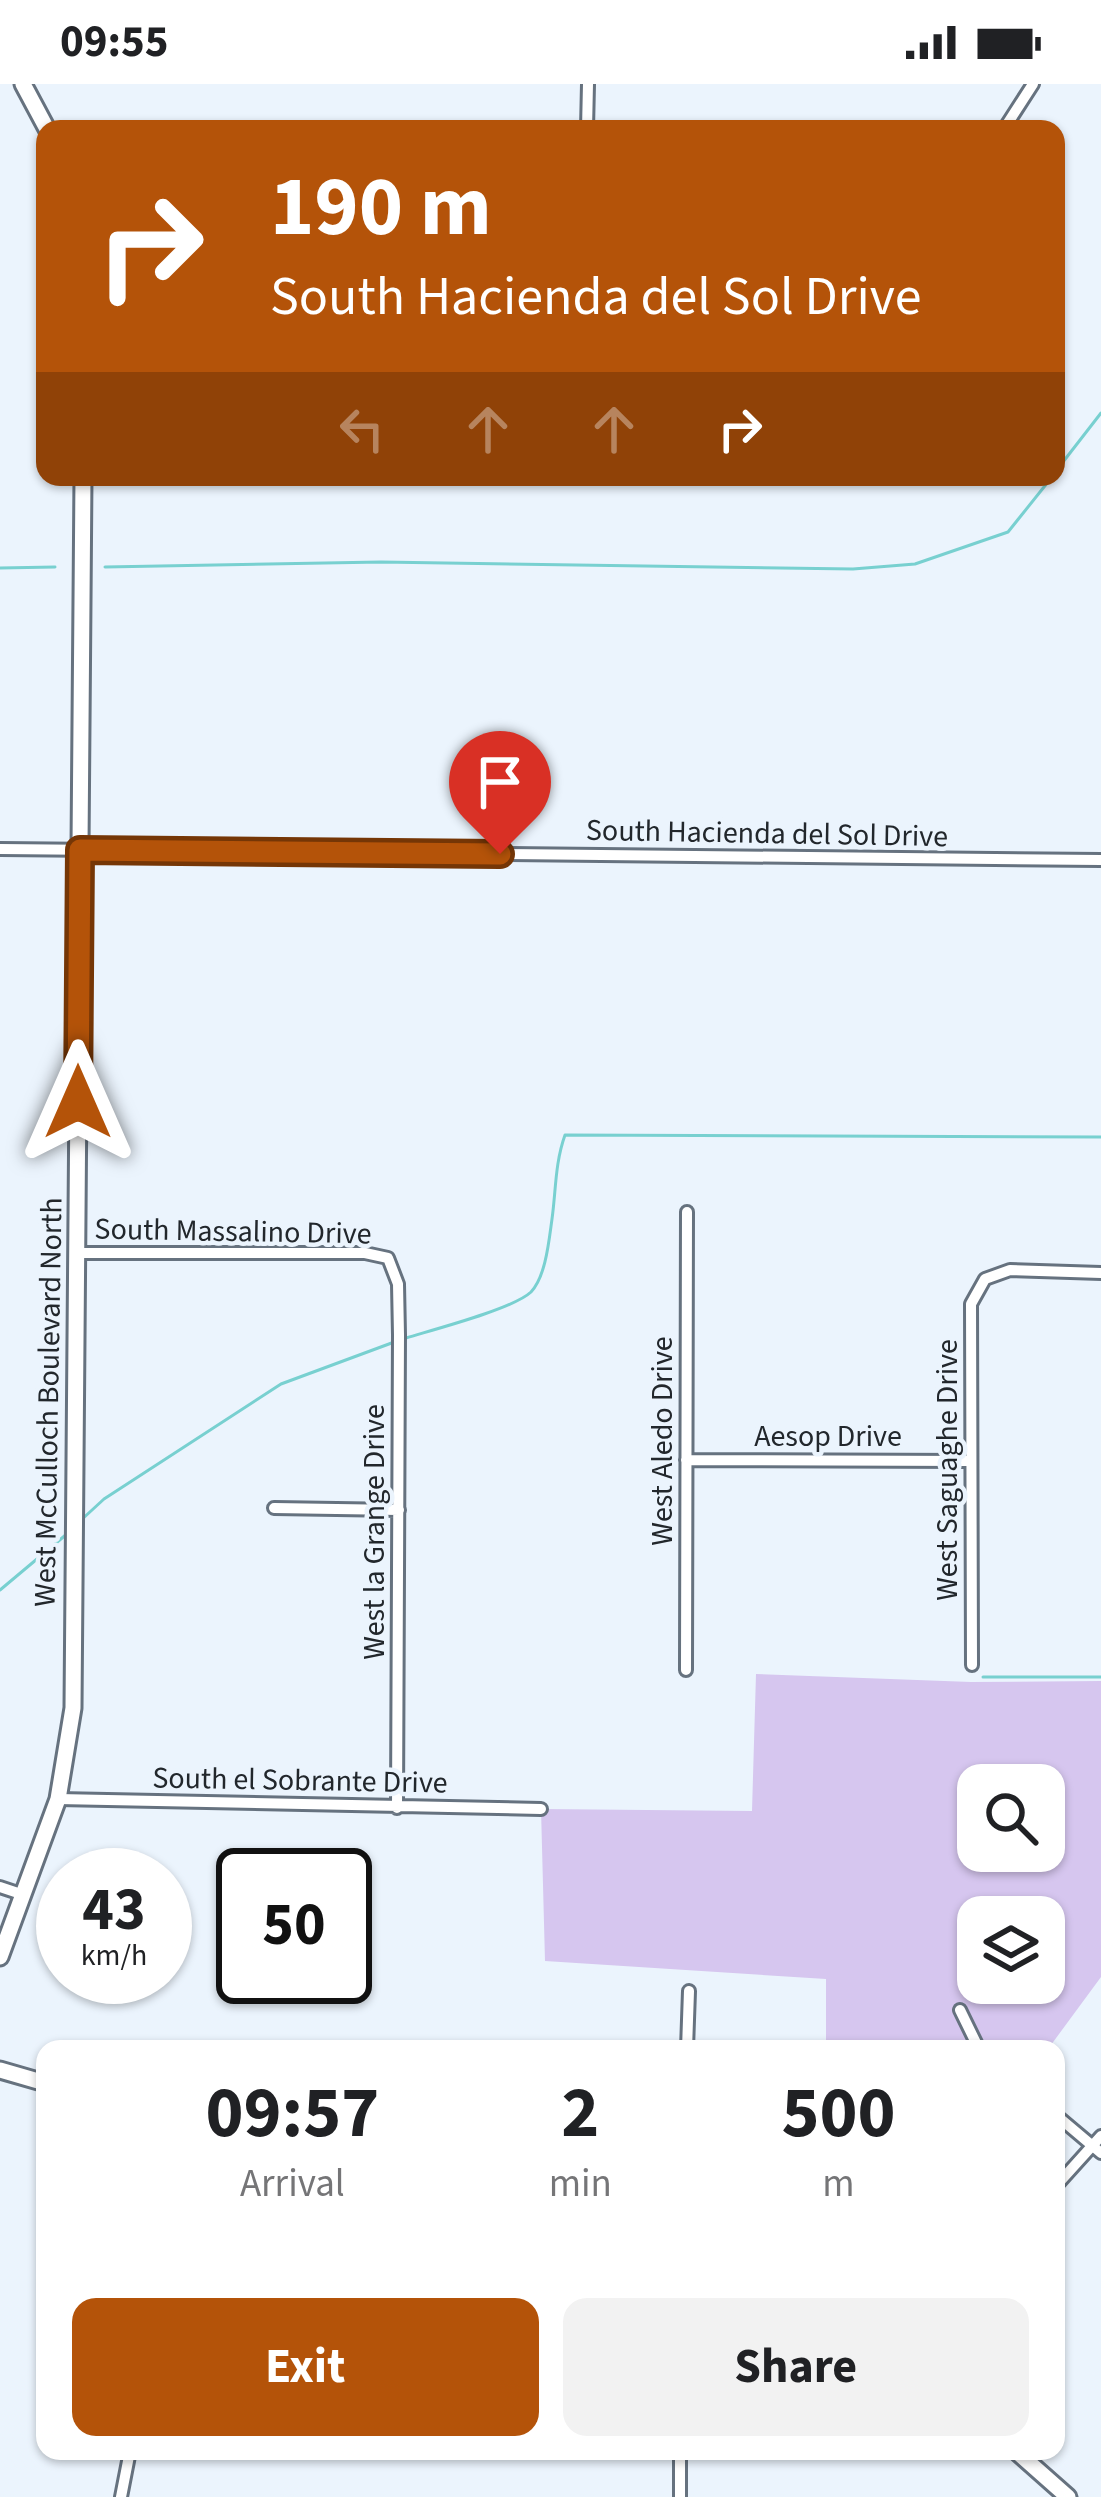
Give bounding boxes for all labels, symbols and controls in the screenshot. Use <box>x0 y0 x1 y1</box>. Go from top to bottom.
text: 09:55 <box>60 10 169 74</box>
text: 190 m <box>270 148 492 268</box>
icon: right <box>72 168 228 324</box>
text: South Hacienda del Sol Drive <box>270 259 922 336</box>
icon: left <box>329 396 395 462</box>
icon: ahead <box>455 396 521 462</box>
icon: ahead <box>581 396 647 462</box>
icon: right <box>707 396 773 462</box>
pin <box>449 731 551 854</box>
icon: arrive <box>467 749 533 815</box>
street label: South Hacienda del Sol Drive <box>586 809 948 858</box>
position arrow <box>15 1039 141 1165</box>
street label: West McCulloch Boulevard North <box>23 1197 74 1607</box>
street label: South Massalino Drive <box>94 1208 372 1255</box>
street label: West Aledo Drive <box>641 1336 684 1546</box>
street label: West Saguaghe Drive <box>926 1339 969 1601</box>
street label: West la Grange Drive <box>353 1404 396 1660</box>
street label: Aesop Drive <box>754 1415 902 1458</box>
street label: South el Sobrante Drive <box>152 1756 448 1805</box>
map controls <box>957 1764 1065 2004</box>
button: search <box>957 1764 1065 1872</box>
speed limit sign: 50 <box>216 1848 372 2004</box>
text: 43 <box>82 1868 146 1953</box>
button: layers <box>957 1896 1065 2004</box>
text: km/h <box>81 1934 147 1977</box>
text: 09:57 <box>206 2062 379 2165</box>
text: 2 <box>561 2062 599 2165</box>
text: 500 <box>781 2062 896 2165</box>
text: Arrival <box>240 2156 345 2212</box>
text: min <box>549 2156 612 2212</box>
text: m <box>822 2156 855 2212</box>
button: Exit <box>72 2298 539 2436</box>
button: Share <box>563 2298 1029 2436</box>

